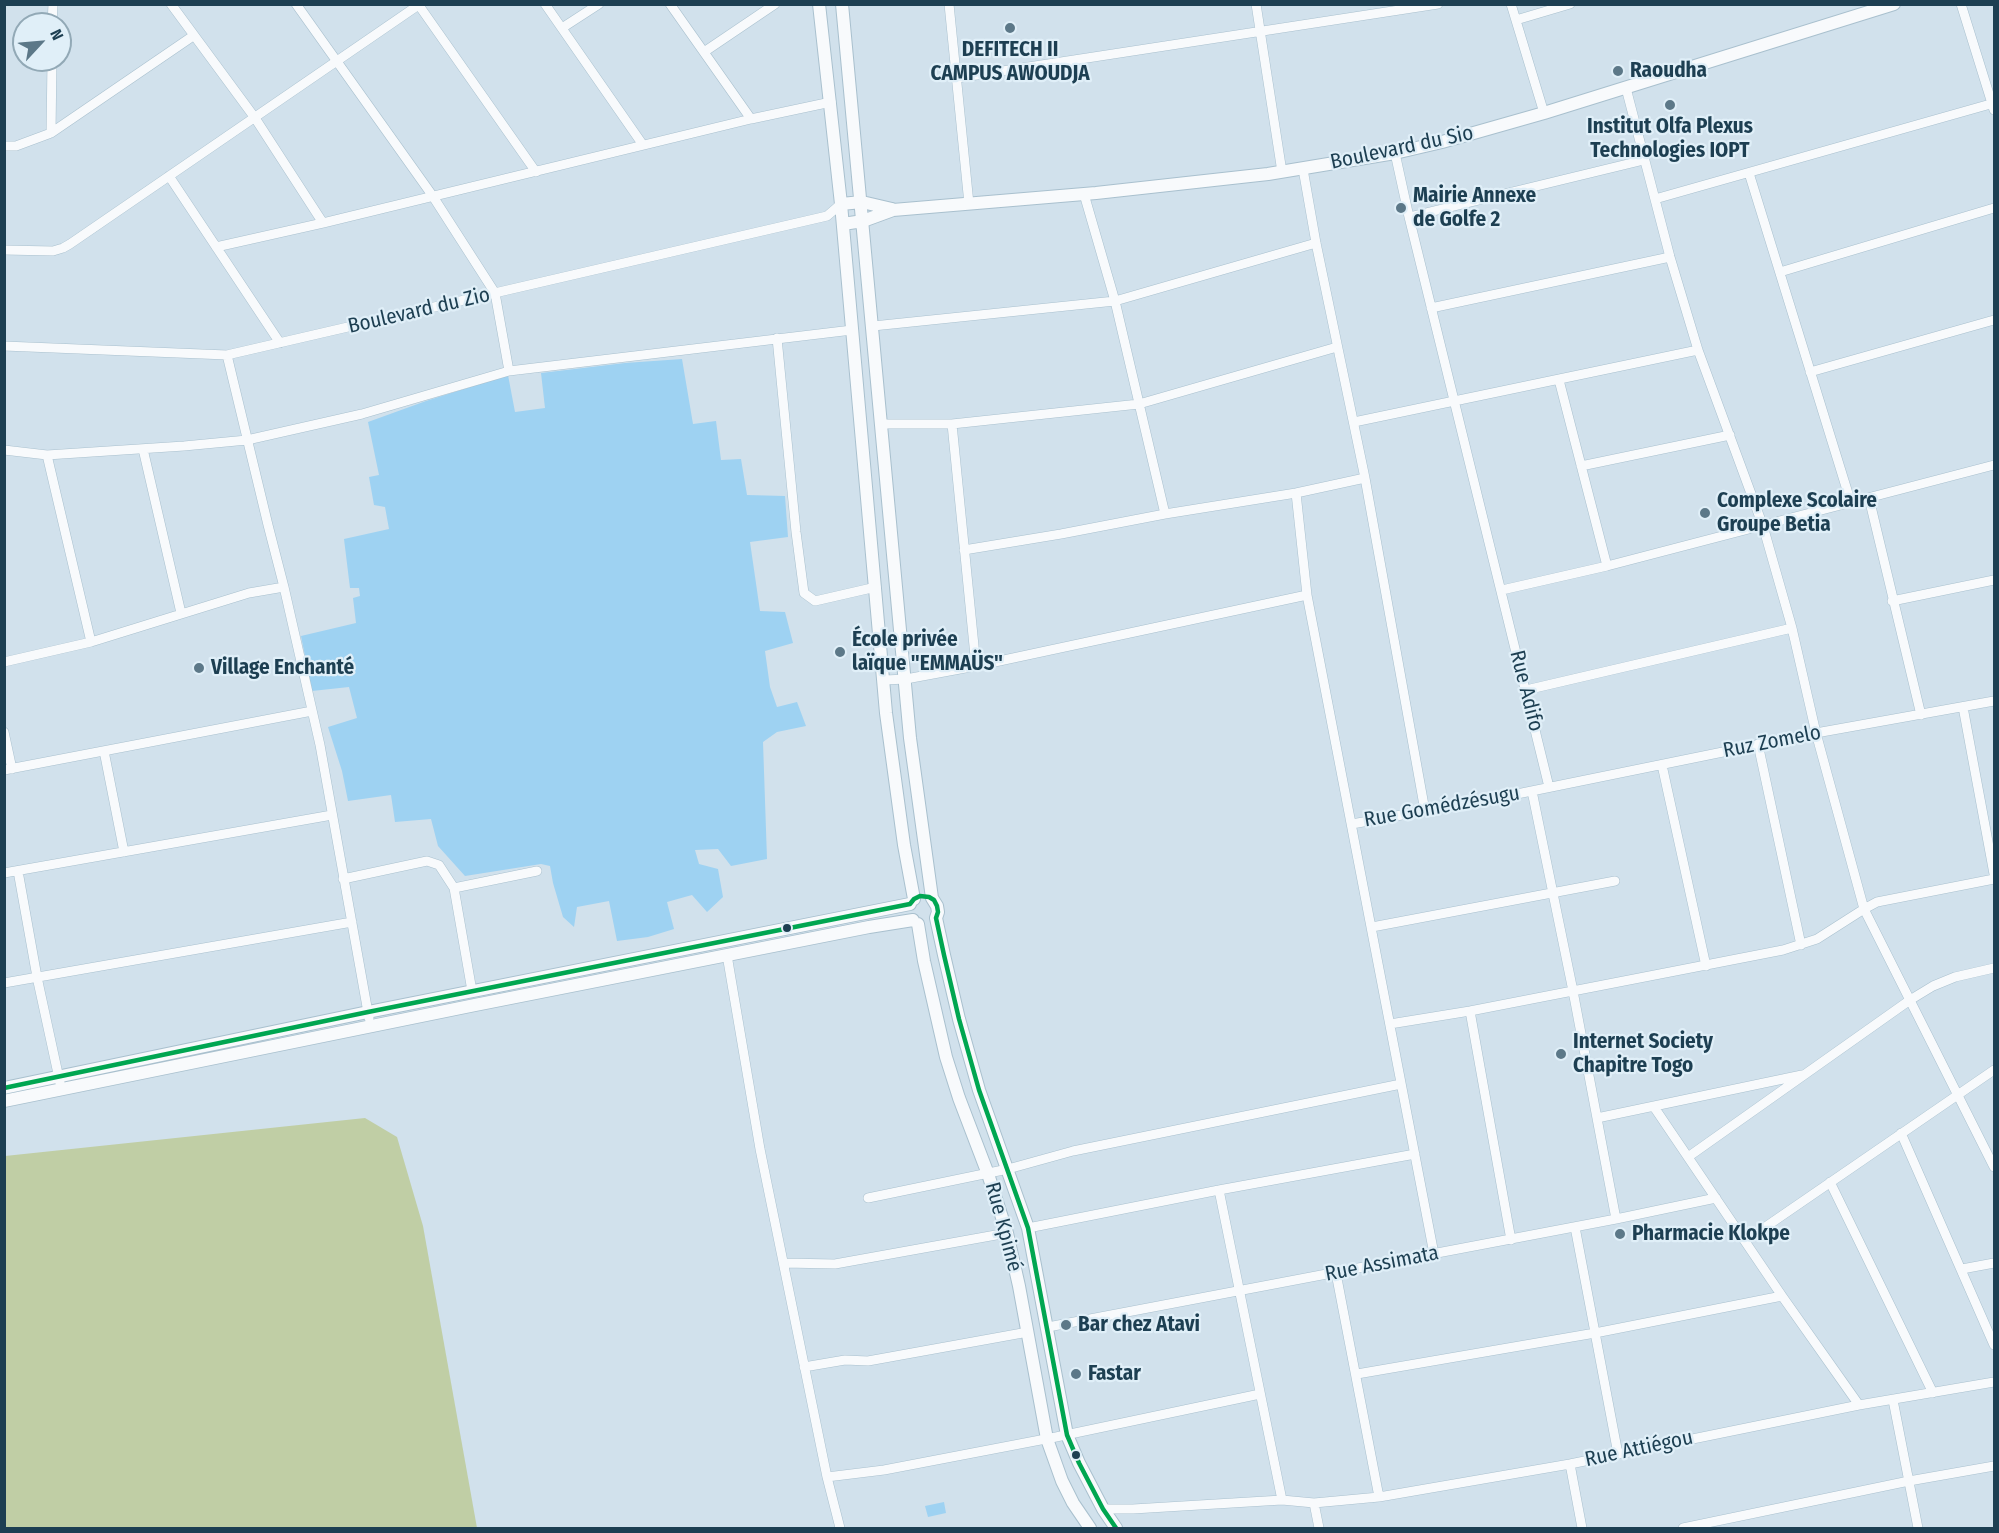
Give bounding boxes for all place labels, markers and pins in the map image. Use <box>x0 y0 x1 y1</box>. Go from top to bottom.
marker: DEFITECH II CAMPUS AWOUDJA <box>1003 21 1017 35</box>
place label: DEFITECH II CAMPUS AWOUDJA <box>930 37 1090 87</box>
place label: Raoudha <box>1630 58 1707 84</box>
marker: Raoudha <box>1611 64 1625 78</box>
marker: Institut Olfa Plexus Technologies IOPT <box>1663 98 1677 112</box>
place label: Institut Olfa Plexus Technologies IOPT <box>1587 114 1753 164</box>
place label: Mairie Annexe de Golfe 2 <box>1413 183 1536 233</box>
marker: Mairie Annexe de Golfe 2 <box>1394 201 1408 215</box>
place label: Complexe Scolaire Groupe Betia <box>1717 488 1877 538</box>
marker: Complexe Scolaire Groupe Betia <box>1698 506 1712 520</box>
place label: École privée laïque "EMMAÜS" <box>852 627 1003 677</box>
marker: École privée laïque "EMMAÜS" <box>833 645 847 659</box>
place label: Village Enchanté <box>211 655 354 681</box>
marker: Village Enchanté <box>192 661 206 675</box>
unlabelled marker <box>781 922 793 934</box>
place label: Internet Society Chapitre Togo <box>1573 1029 1713 1079</box>
marker: Internet Society Chapitre Togo <box>1554 1047 1568 1061</box>
place label: Pharmacie Klokpe <box>1632 1221 1790 1247</box>
marker: Pharmacie Klokpe <box>1613 1227 1627 1241</box>
place label: Bar chez Atavi <box>1078 1312 1200 1338</box>
marker: Bar chez Atavi <box>1059 1318 1073 1332</box>
place label: Fastar <box>1088 1361 1141 1387</box>
marker: Fastar <box>1069 1367 1083 1381</box>
unlabelled marker <box>1070 1449 1082 1461</box>

